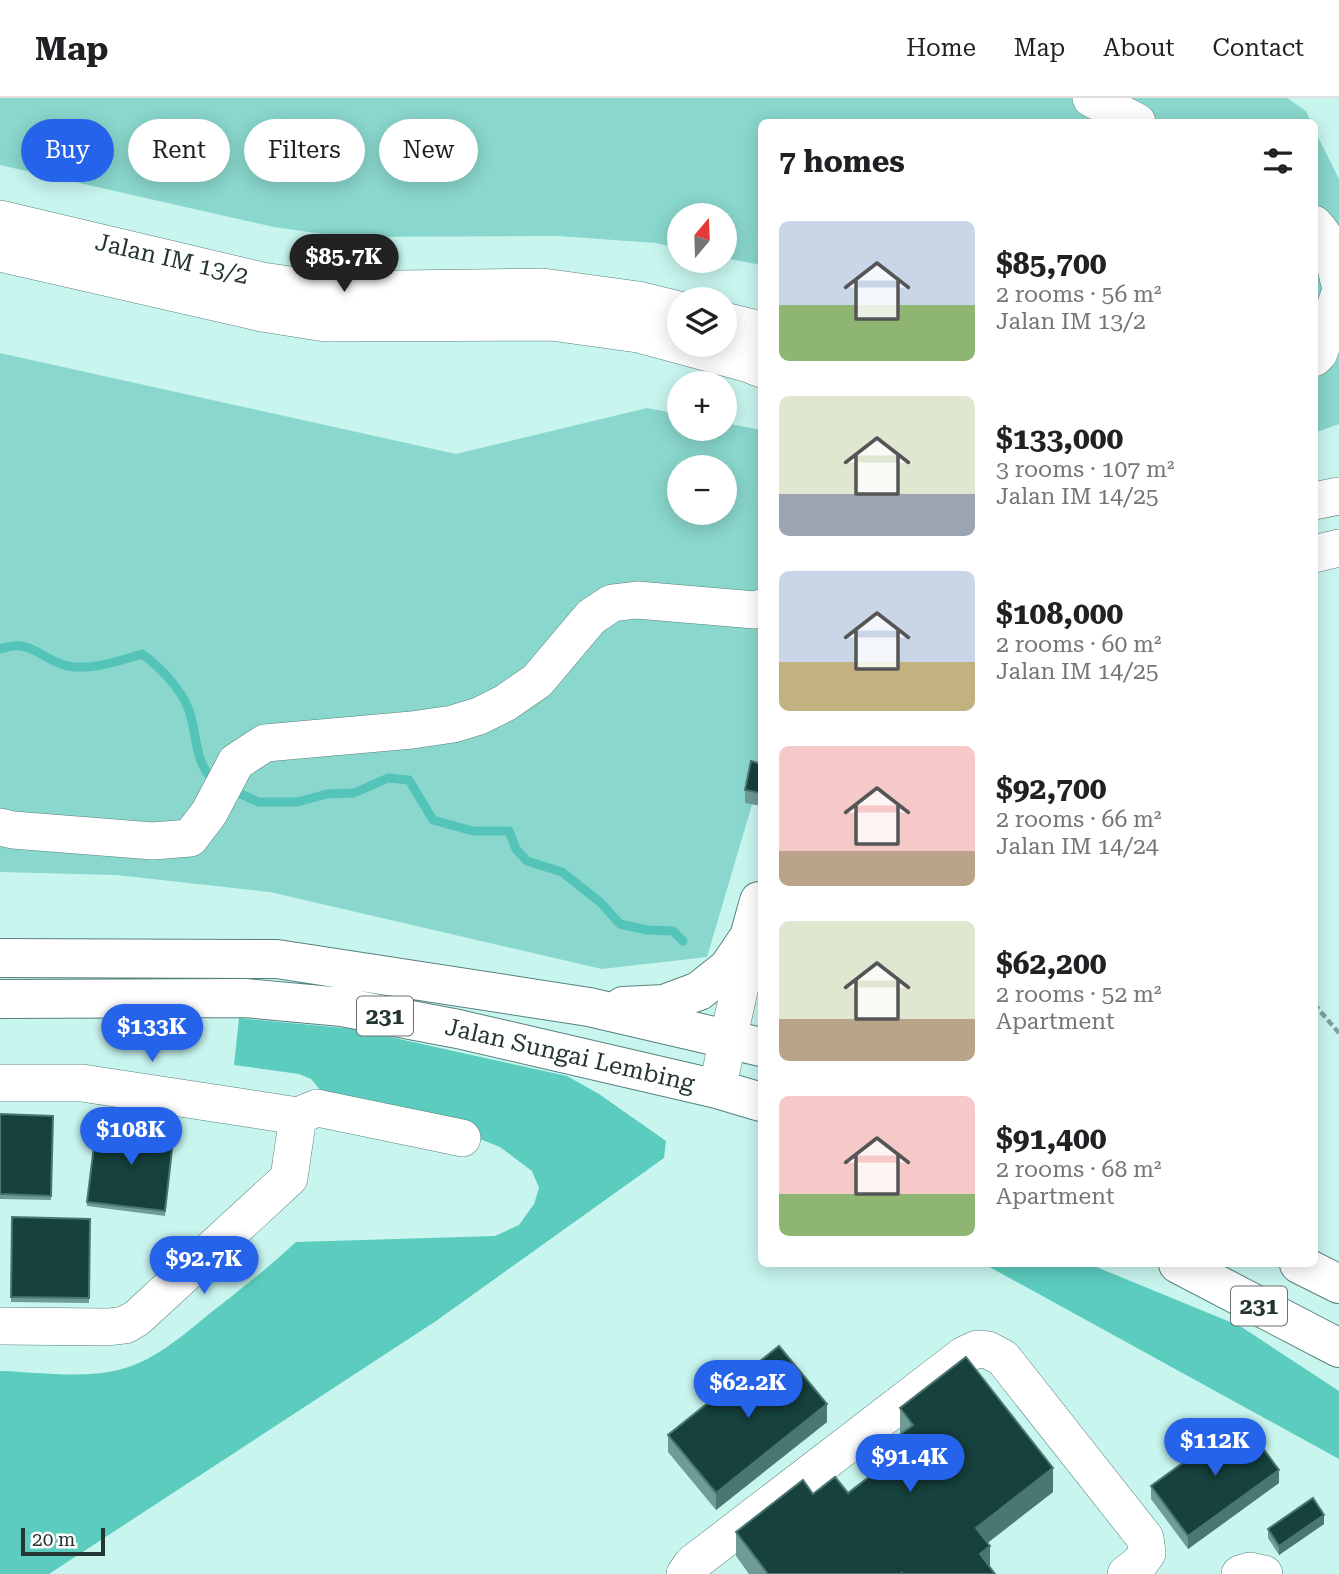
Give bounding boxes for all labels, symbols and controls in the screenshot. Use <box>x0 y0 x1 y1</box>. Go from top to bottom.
text: Map <box>35 29 109 68</box>
text: Home <box>906 34 976 62</box>
text: Map <box>1014 34 1065 62</box>
text: About <box>1103 34 1174 62</box>
text: Contact <box>1212 34 1304 62</box>
chip: Buy <box>21 119 114 182</box>
chip: Rent <box>128 119 230 182</box>
chip: Filters <box>244 119 365 182</box>
chip: New <box>379 119 478 182</box>
icon: filters <box>1259 142 1297 180</box>
text: 7 homes <box>779 144 905 179</box>
north arrow <box>667 203 737 273</box>
map controls <box>667 203 737 525</box>
street label: Jalan IM 13/2 <box>93 228 251 290</box>
pin: $85.7K <box>287 234 401 294</box>
text: $85.7K <box>306 243 382 270</box>
text: $85,700 <box>996 246 1107 281</box>
icon: home <box>835 249 919 333</box>
text: 2 rooms · 56 m² <box>996 281 1162 308</box>
button: layers <box>667 287 737 357</box>
text: Jalan IM 13/2 <box>996 308 1146 335</box>
button: + <box>667 371 737 441</box>
text: $133,000 <box>996 421 1123 456</box>
icon: home <box>835 424 919 508</box>
button: − <box>667 455 737 525</box>
text: 3 rooms · 107 m² <box>996 456 1174 483</box>
text: Jalan IM 14/25 <box>996 483 1159 510</box>
text: $108,000 <box>996 596 1123 631</box>
icon: home <box>835 599 919 683</box>
text: 2 rooms · 60 m² <box>996 631 1162 658</box>
text: Jalan IM 14/25 <box>996 658 1159 685</box>
text: $92,700 <box>996 771 1107 806</box>
icon: home <box>835 774 919 858</box>
text: 2 rooms · 66 m² <box>996 806 1162 833</box>
text: Jalan IM 14/24 <box>996 833 1159 860</box>
text: $62,200 <box>996 946 1107 981</box>
icon: home <box>835 949 919 1033</box>
text: 2 rooms · 52 m² <box>996 981 1162 1008</box>
road number: 231 <box>357 996 413 1035</box>
pin: $133K <box>103 1004 201 1064</box>
text: Apartment <box>996 1008 1115 1035</box>
text: $133K <box>117 1013 187 1040</box>
street label: Jalan Sungai Lembing <box>442 1013 698 1097</box>
pin: $108K <box>82 1108 180 1167</box>
text: $108K <box>96 1116 166 1143</box>
text: $91,400 <box>996 1121 1107 1156</box>
icon: home <box>835 1124 919 1208</box>
text: 2 rooms · 68 m² <box>996 1156 1162 1183</box>
text: Apartment <box>996 1183 1115 1210</box>
pin: $92.7K <box>147 1236 261 1296</box>
text: $92.7K <box>166 1245 242 1272</box>
road number: 231 <box>1231 1287 1287 1326</box>
pin: $62.2K <box>691 1360 805 1420</box>
text: $62.2K <box>710 1369 786 1396</box>
pin: $112K <box>1166 1418 1264 1478</box>
text: $112K <box>1180 1427 1250 1454</box>
pin: $91.4K <box>853 1434 967 1494</box>
text: $91.4K <box>872 1443 948 1470</box>
scale bar <box>21 1525 105 1557</box>
text: 20 m <box>32 1528 75 1551</box>

